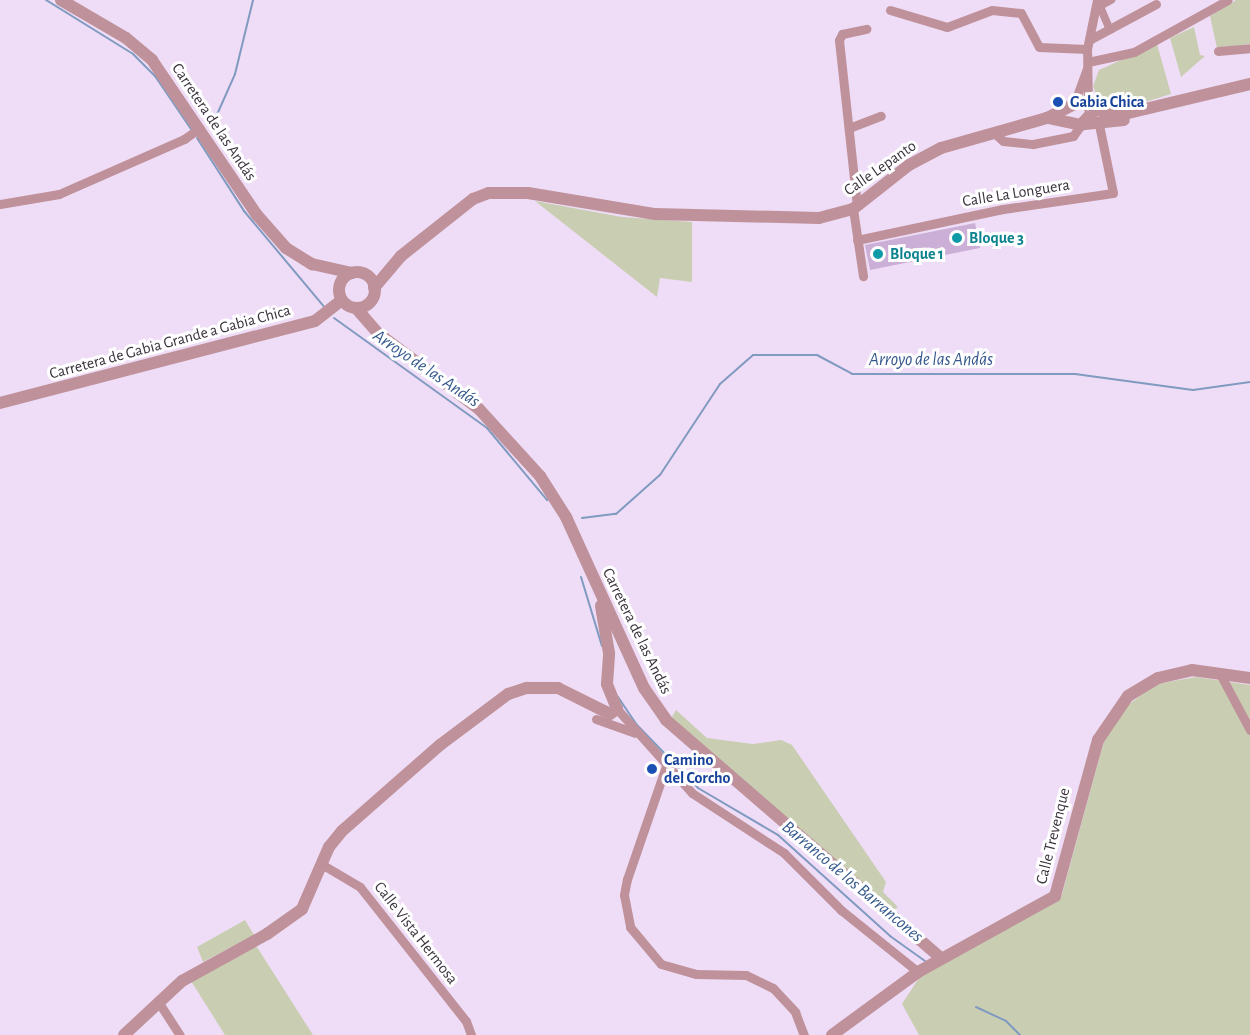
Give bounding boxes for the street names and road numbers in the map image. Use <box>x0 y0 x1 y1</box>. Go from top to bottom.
street label: Carretera de las Andás <box>168 60 260 184</box>
street label: Calle Lepanto <box>840 136 920 200</box>
street label: Calle La Longuera <box>961 175 1071 211</box>
street label: Carretera de Gabia Grande a Gabia Chica <box>47 301 293 383</box>
street label: Carretera de las Andás <box>598 565 676 697</box>
street label: Calle Trevenque <box>1032 786 1074 886</box>
street label: Calle Vista Hermosa <box>370 878 462 988</box>

